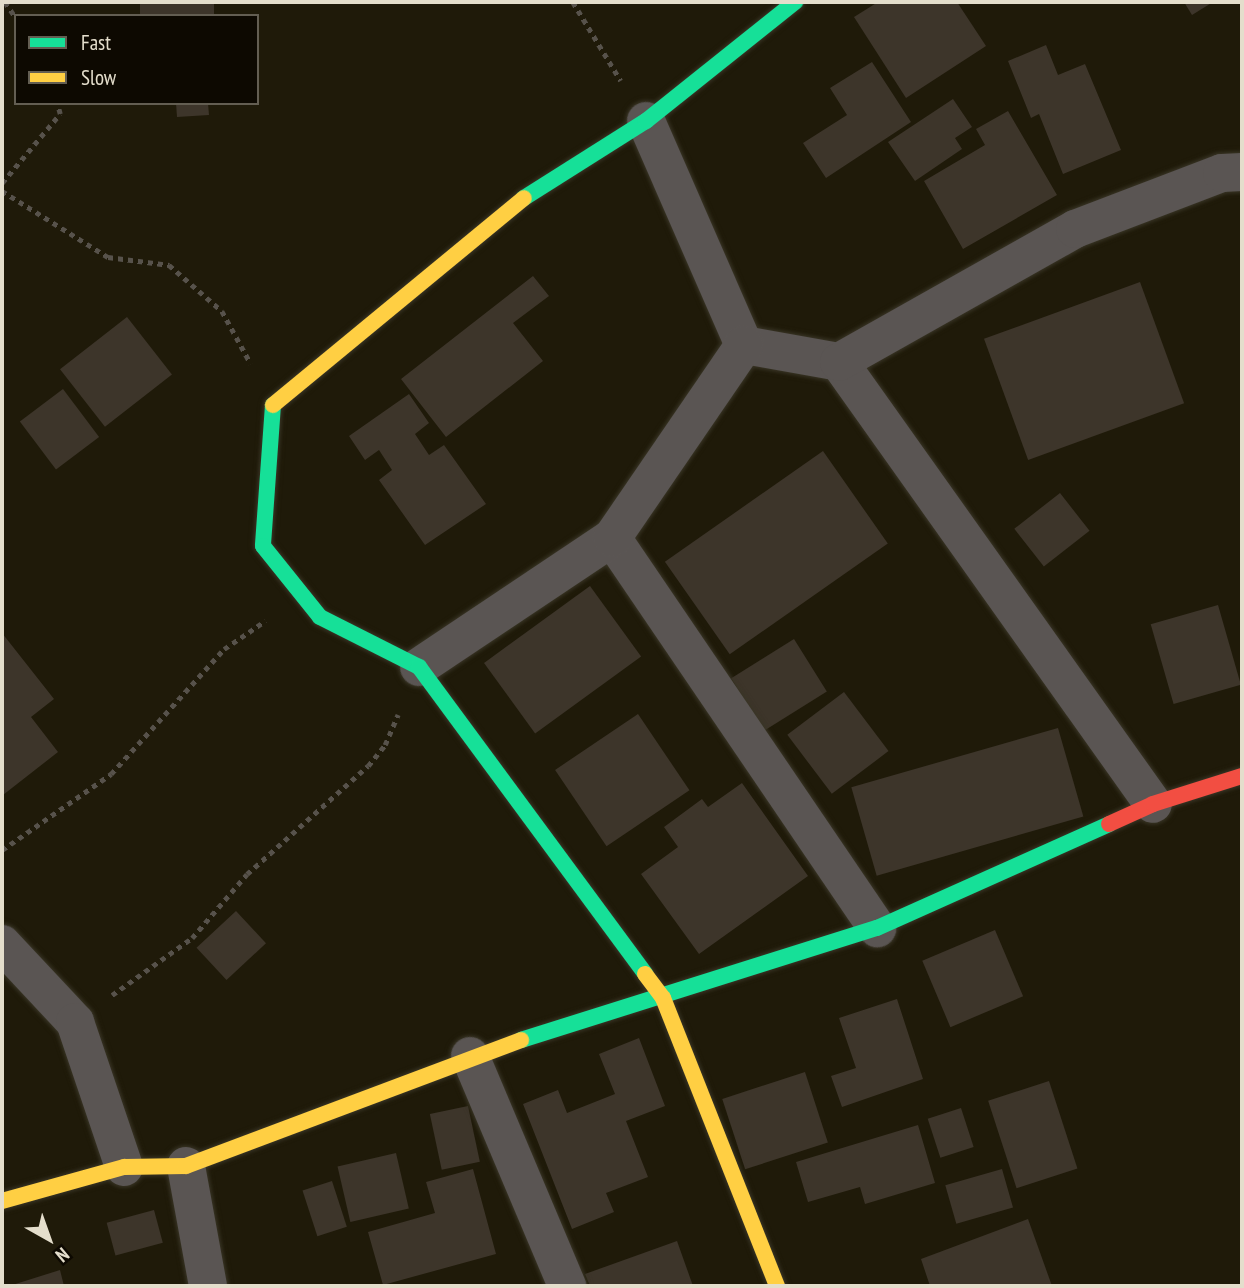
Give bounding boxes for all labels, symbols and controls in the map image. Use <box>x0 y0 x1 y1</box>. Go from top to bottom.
legend <box>14 14 259 105</box>
text: Fast <box>81 29 111 56</box>
text: Slow <box>81 64 116 91</box>
north arrow <box>14 1204 84 1274</box>
text: N <box>51 1243 74 1268</box>

